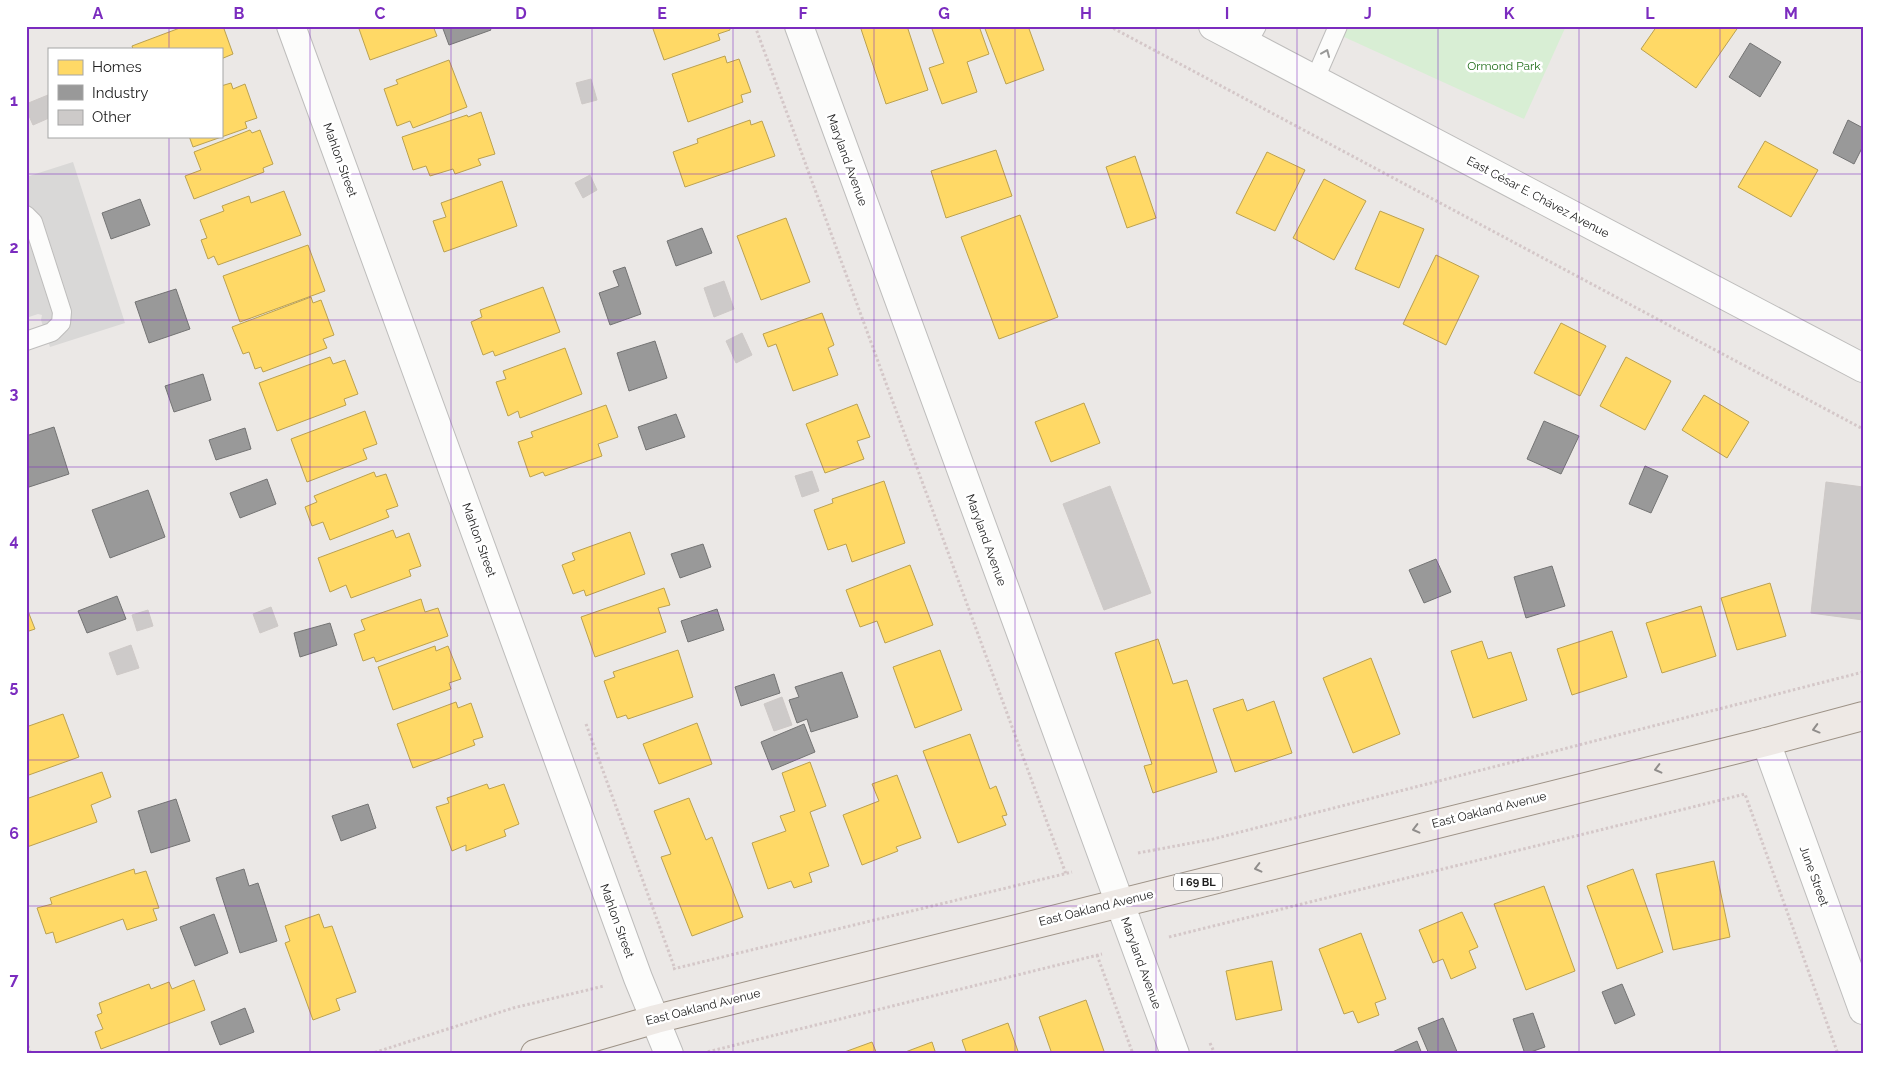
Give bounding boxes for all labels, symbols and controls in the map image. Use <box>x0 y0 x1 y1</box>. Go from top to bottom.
text: A <box>93 4 104 23</box>
text: B <box>234 4 245 23</box>
text: C <box>375 4 386 23</box>
text: D <box>515 4 527 23</box>
text: E <box>657 4 667 23</box>
text: F <box>798 4 808 23</box>
text: G <box>938 4 950 23</box>
text: H <box>1080 4 1092 23</box>
text: I <box>1225 4 1229 23</box>
text: J <box>1364 4 1372 23</box>
text: K <box>1504 4 1515 23</box>
text: L <box>1645 4 1655 23</box>
text: M <box>1784 4 1798 23</box>
legend <box>48 48 222 138</box>
one-way arrow <box>1320 49 1331 58</box>
text: Homes <box>92 58 142 76</box>
park label: Ormond Park <box>1467 59 1541 73</box>
text: Industry <box>92 84 148 102</box>
text: 1 <box>10 91 18 110</box>
text: Other <box>92 108 132 126</box>
street label: Maryland Avenue <box>824 112 870 208</box>
street label: Mahlon Street <box>320 121 360 199</box>
street label: East César E. Chávez Avenue <box>1464 153 1612 241</box>
text: 2 <box>9 238 19 257</box>
text: 3 <box>10 384 19 403</box>
street label: Maryland Avenue <box>963 492 1009 588</box>
street label: Mahlon Street <box>459 501 499 579</box>
text: 4 <box>9 531 19 550</box>
text: 5 <box>10 677 19 696</box>
one-way arrow <box>1812 723 1820 733</box>
one-way arrow <box>1654 763 1663 774</box>
street label: East Oakland Avenue <box>1430 789 1548 831</box>
one-way arrow <box>1411 823 1420 834</box>
text: 6 <box>9 824 19 843</box>
street label: June Street <box>1797 844 1831 908</box>
one-way arrow <box>1253 862 1262 873</box>
road number: I 69 BL <box>1174 874 1222 890</box>
street label: Mahlon Street <box>597 882 637 960</box>
street label: East Oakland Avenue <box>1037 887 1155 929</box>
street label: Maryland Avenue <box>1118 915 1164 1011</box>
text: 7 <box>10 970 19 989</box>
street label: East Oakland Avenue <box>644 986 762 1028</box>

